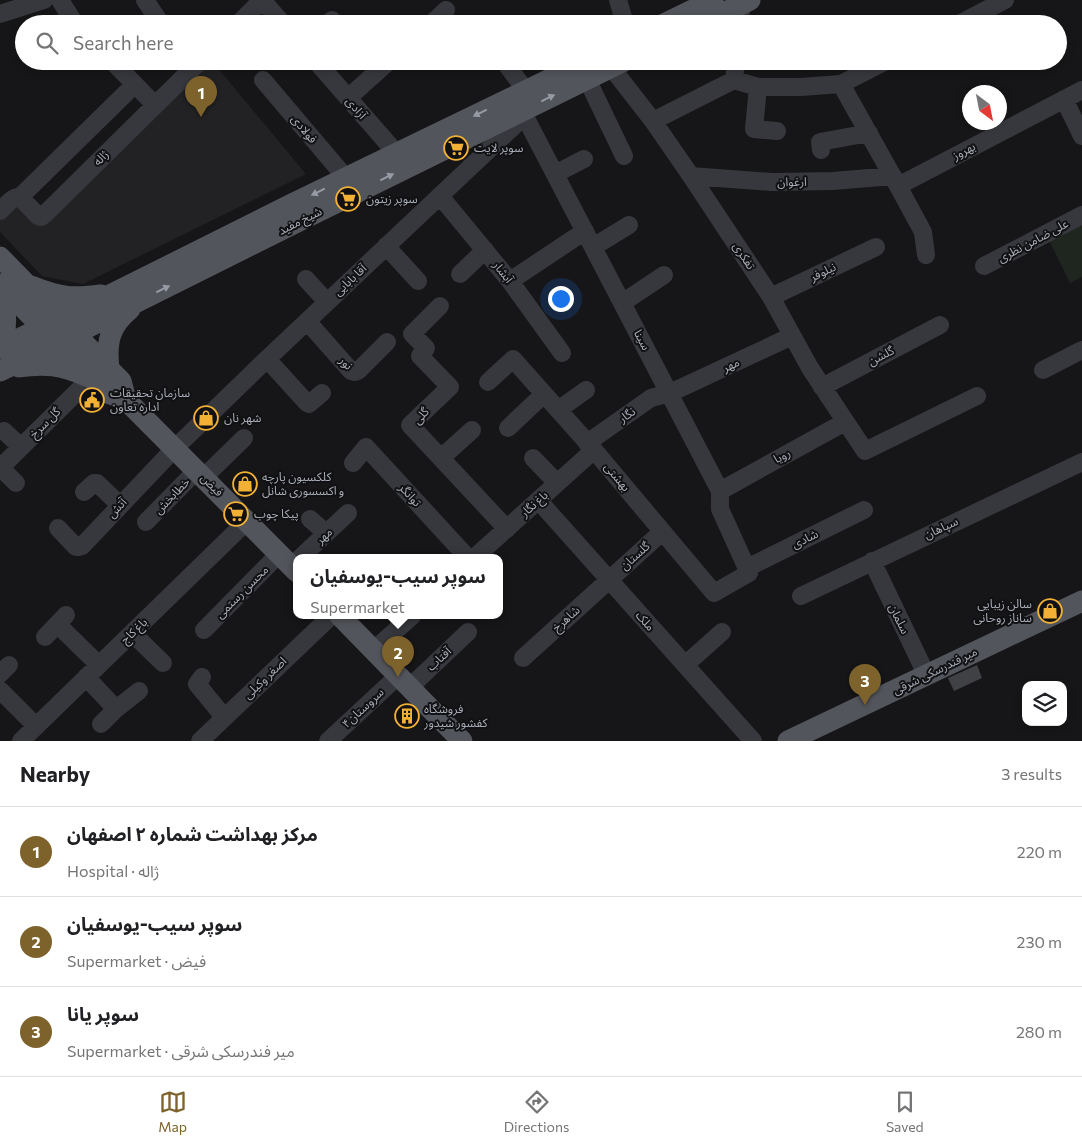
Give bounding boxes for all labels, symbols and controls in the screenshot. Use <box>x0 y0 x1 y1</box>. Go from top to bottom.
search box <box>15 15 1067 70</box>
icon: search <box>33 29 61 57</box>
text: Search here <box>73 31 173 54</box>
pin: 1 <box>185 76 217 117</box>
north arrow <box>962 85 1007 130</box>
street label: آزادی <box>343 93 370 122</box>
one-way arrow <box>541 93 555 101</box>
one-way arrow <box>473 109 488 118</box>
street label: فولادی <box>288 111 321 146</box>
supermarket icon: سوپر لایت <box>443 135 469 161</box>
street label: بهروز <box>949 138 978 163</box>
place label: سوپر لایت <box>474 140 523 156</box>
street label: ژاله <box>90 147 112 169</box>
one-way arrow <box>380 173 394 181</box>
street label: ارغوان <box>777 174 807 189</box>
supermarket icon: سوپر زیتون <box>335 186 361 212</box>
one-way arrow <box>311 188 326 196</box>
place label: سوپر زیتون <box>366 191 418 207</box>
street label: شیخ مفید <box>275 203 325 240</box>
street label: علی ضامن نظری <box>995 216 1071 266</box>
street label: تفکری <box>730 239 759 273</box>
street label: آبشار <box>489 257 517 286</box>
street label: نیلوفر <box>806 259 838 285</box>
street label: آقا بابایی <box>330 260 370 299</box>
one-way arrow <box>156 285 170 293</box>
your location <box>548 286 574 312</box>
street label: سینا <box>631 327 654 353</box>
street label: گلشن <box>865 342 897 369</box>
street label: نور <box>336 352 356 373</box>
street label: مهر <box>719 354 742 375</box>
place label: سازمان تحقیقات اداره تعاون <box>110 385 190 414</box>
public building icon: سازمان تحقیقات اداره تعاون <box>79 387 105 413</box>
street label: گل سرخ <box>26 403 65 443</box>
street label: گلی <box>409 403 433 427</box>
street label: نگار <box>615 404 638 426</box>
shop icon: شهر نان <box>193 405 219 431</box>
place label: شهر نان <box>224 410 261 425</box>
street label: رویا <box>771 445 793 466</box>
street label: بهشتی <box>601 459 634 494</box>
place label: کلکسیون پارچه و اکسسوری شانل <box>262 469 344 498</box>
street label: فیض <box>198 470 227 499</box>
shop icon: کلکسیون پارچه و اکسسوری شانل <box>232 471 258 497</box>
street label: خطابخش <box>151 474 193 517</box>
street label: توانگر <box>395 479 425 510</box>
street label: باغ نگار <box>516 487 552 522</box>
street label: آتش <box>104 494 130 521</box>
supermarket icon: پیکا چوب <box>223 501 249 527</box>
place label: پیکا چوب <box>254 506 299 522</box>
street label: سپاهان <box>921 513 961 543</box>
street label: مهر <box>312 524 335 548</box>
street label: شادی <box>789 526 821 551</box>
street label: گلستان <box>617 538 653 573</box>
popup <box>293 554 503 619</box>
street label: محسن رستمی <box>212 562 271 621</box>
text: سوپر سیب-یوسفیان <box>310 564 486 587</box>
place label: سالن زیبایی ساناز روحانی <box>973 596 1032 625</box>
text: Supermarket <box>310 597 405 616</box>
shop icon: سالن زیبایی ساناز روحانی <box>1037 598 1063 624</box>
street label: سلمان <box>886 601 913 636</box>
street label: شاهرخ <box>549 602 584 636</box>
street label: ملک <box>633 608 658 633</box>
street label: باغ کاج <box>117 614 151 648</box>
pin: 2 <box>382 636 414 677</box>
street label: آفتاب <box>423 643 455 674</box>
street label: میر فندرسکی شرقی <box>890 644 980 698</box>
street label: اصغر وکیلی <box>240 653 290 702</box>
pin: 3 <box>849 664 881 705</box>
map controls <box>1022 681 1067 726</box>
button: layers <box>1022 681 1067 726</box>
street label: سروستان۴ <box>339 684 387 731</box>
place label: فروشگاه کفشور شیدور <box>423 701 489 730</box>
building icon: فروشگاه کفشور شیدور <box>394 703 420 729</box>
text: Nearby <box>20 761 90 786</box>
text: 3 results <box>1001 764 1062 783</box>
text: مرکز بهداشت شماره ۲ اصفهان <box>67 822 318 845</box>
text: 1 <box>32 842 40 861</box>
text: 220 m <box>1017 842 1062 861</box>
text: Hospital · ژاله <box>67 861 159 880</box>
text: سوپر سیب-یوسفیان <box>67 912 242 935</box>
text: 2 <box>31 932 41 951</box>
text: 230 m <box>1017 932 1062 951</box>
text: Supermarket · فیض <box>67 951 206 970</box>
text: سوپر یانا <box>67 1002 139 1025</box>
text: 3 <box>31 1022 41 1041</box>
text: 280 m <box>1016 1022 1062 1041</box>
text: Supermarket · میر فندرسکی شرقی <box>67 1041 295 1060</box>
tab: Map <box>158 1088 187 1135</box>
tab: Directions <box>504 1088 569 1135</box>
tab: Saved <box>886 1088 924 1135</box>

